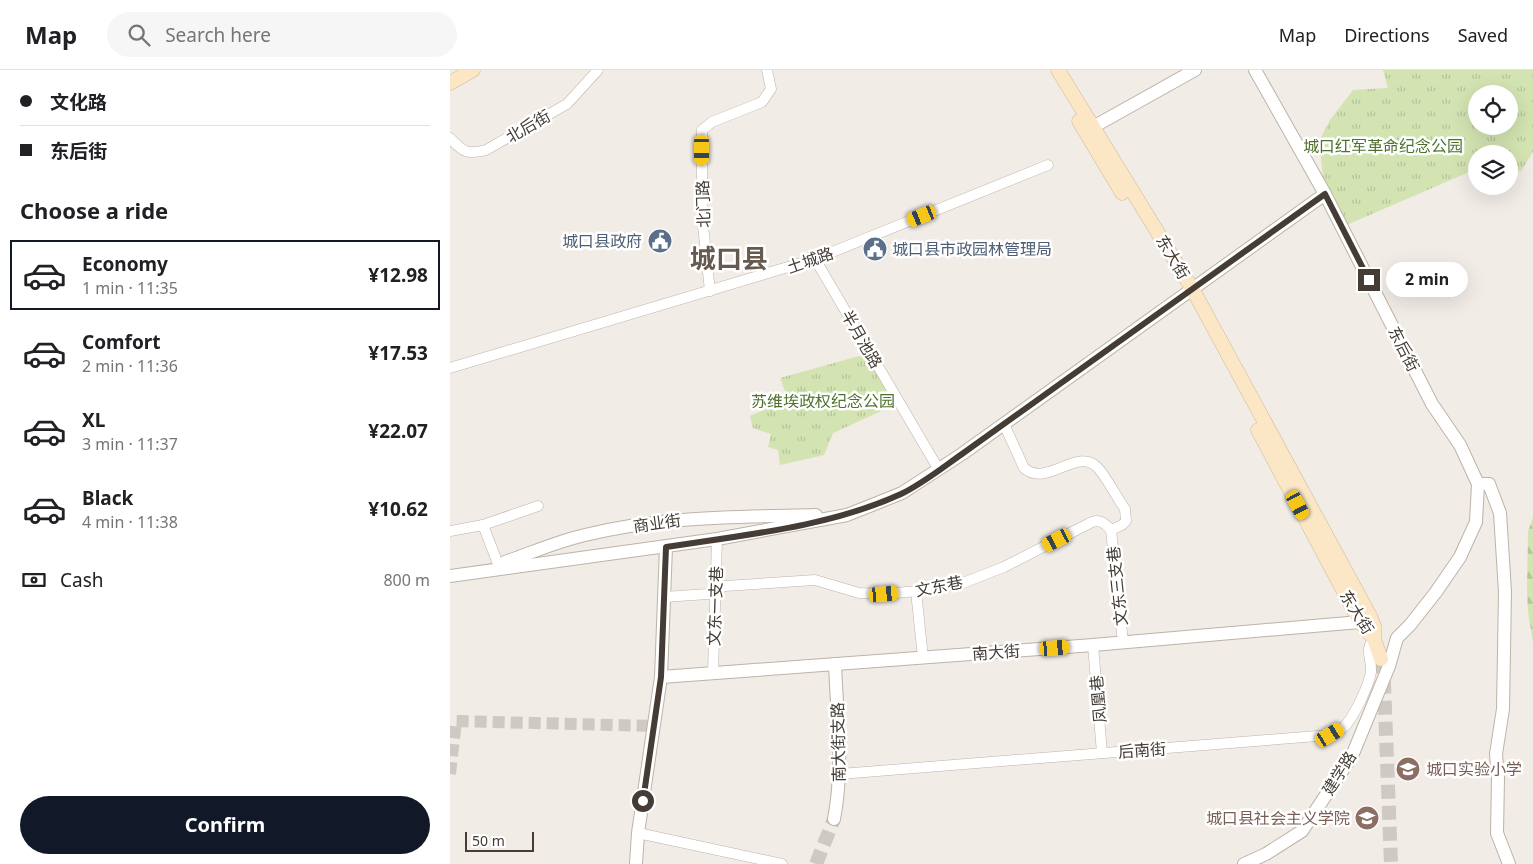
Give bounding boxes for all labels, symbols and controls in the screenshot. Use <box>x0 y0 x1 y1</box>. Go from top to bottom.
search box <box>107 12 457 57</box>
text: Map <box>25 18 77 51</box>
icon: search <box>125 21 153 49</box>
text: Search here <box>165 22 271 48</box>
text: Map <box>1279 23 1316 47</box>
text: Directions <box>1344 23 1430 47</box>
text: Saved <box>1458 23 1508 47</box>
map controls <box>1468 85 1518 195</box>
button: locate <box>1468 85 1518 135</box>
text: 文化路 <box>50 89 107 115</box>
street label: 北后街 <box>502 104 554 148</box>
car <box>694 135 709 165</box>
park label: 城口红军革命纪念公园 <box>1303 135 1463 157</box>
text: 东后街 <box>50 138 107 164</box>
button: layers <box>1468 145 1518 195</box>
street label: 北门路 <box>691 180 715 228</box>
text: Choose a ride <box>20 195 168 225</box>
car <box>905 203 938 229</box>
public building icon: 城口县政府 <box>647 228 673 254</box>
place label: 城口县政府 <box>562 230 642 252</box>
street label: 东大街 <box>1151 231 1195 283</box>
public building icon: 城口县市政园林管理局 <box>862 236 888 262</box>
place label: 城口县市政园林管理局 <box>892 238 1052 260</box>
district label: 城口县 <box>690 240 768 276</box>
street label: 土城路 <box>784 242 836 278</box>
text: Economy <box>82 251 168 277</box>
icon: car <box>22 253 67 298</box>
text: ¥12.98 <box>368 262 428 288</box>
callout: 2 min <box>1386 262 1469 298</box>
text: 2 min <box>1405 268 1449 290</box>
route end <box>1358 269 1380 291</box>
text: 1 min · 11:35 <box>82 277 178 299</box>
street label: 半月池路 <box>836 306 888 372</box>
street label: 东后街 <box>1383 323 1425 375</box>
text: Comfort <box>82 329 161 355</box>
icon: car <box>22 331 67 376</box>
text: ¥17.53 <box>368 340 428 366</box>
text: 2 min · 11:36 <box>82 355 178 377</box>
park label: 苏维埃政权纪念公园 <box>751 390 895 412</box>
text: XL <box>82 407 105 433</box>
icon: car <box>22 409 67 454</box>
text: ¥22.07 <box>368 418 428 444</box>
text: 3 min · 11:37 <box>82 433 178 455</box>
text: Black <box>82 485 133 511</box>
icon: car <box>22 487 67 532</box>
car <box>1284 488 1311 522</box>
text: ¥10.62 <box>368 496 428 522</box>
street label: 商业街 <box>632 509 682 537</box>
text: 4 min · 11:38 <box>82 511 178 533</box>
car <box>1040 527 1073 553</box>
street label: 文东三支巷 <box>1102 545 1132 627</box>
icon: cash <box>20 566 48 594</box>
street label: 文东一支巷 <box>703 566 727 646</box>
text: Cash <box>60 567 104 593</box>
text: 800 m <box>383 569 430 591</box>
street label: 文东巷 <box>913 571 965 601</box>
car <box>868 585 899 603</box>
street label: 东大街 <box>1335 586 1379 638</box>
street label: 南大街 <box>971 639 1021 665</box>
car <box>1039 639 1070 657</box>
street label: 凤凰巷 <box>1085 674 1111 724</box>
street label: 南大街支路 <box>826 702 850 782</box>
car <box>1313 721 1346 749</box>
street label: 后南街 <box>1117 737 1167 763</box>
street label: 建学路 <box>1317 747 1361 799</box>
school or university icon: 城口实验小学 <box>1395 756 1421 782</box>
place label: 城口实验小学 <box>1426 758 1522 780</box>
route start <box>632 790 654 812</box>
button: Confirm <box>20 796 430 854</box>
school or university icon: 城口县社会主义学院 <box>1354 805 1380 831</box>
place label: 城口县社会主义学院 <box>1206 807 1350 829</box>
scale bar <box>465 829 534 852</box>
text: 50 m <box>472 831 505 850</box>

